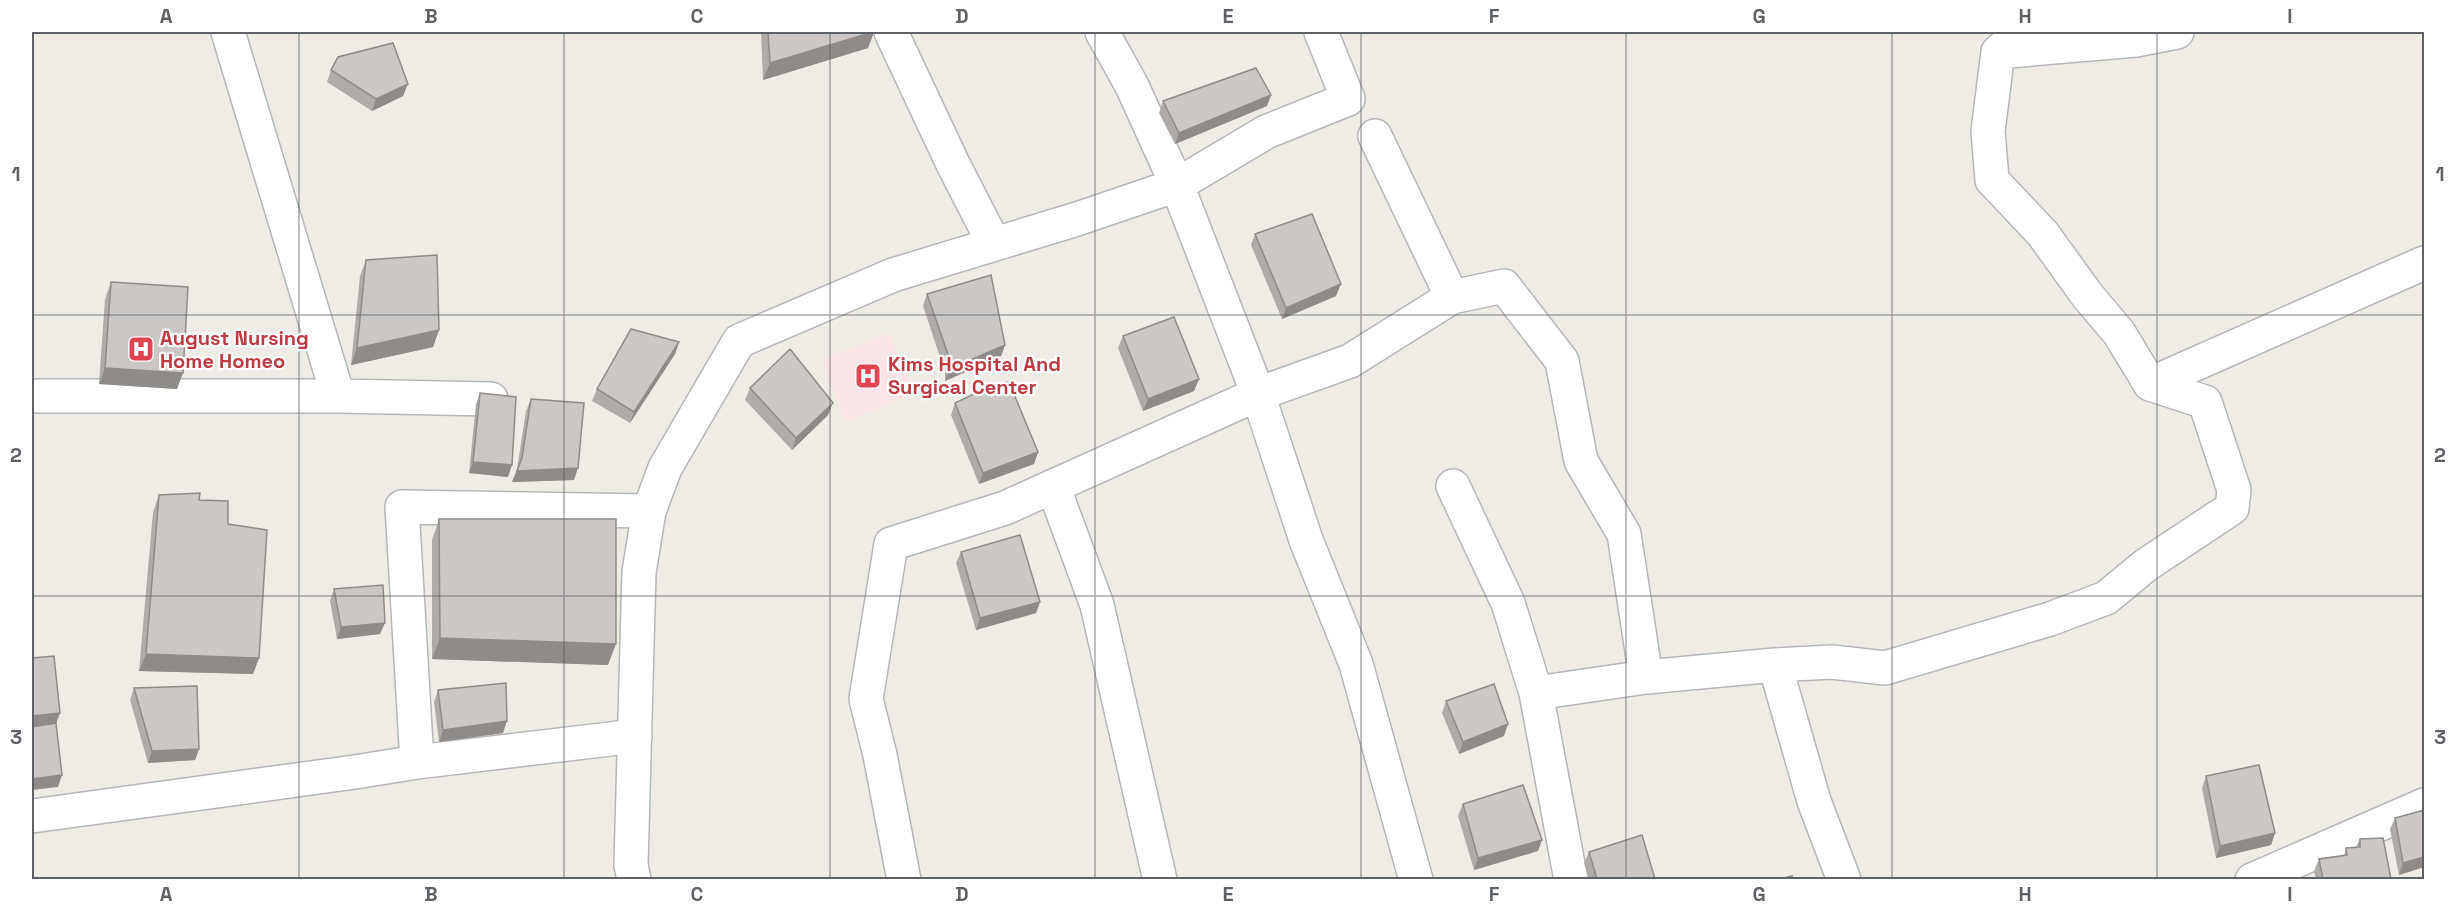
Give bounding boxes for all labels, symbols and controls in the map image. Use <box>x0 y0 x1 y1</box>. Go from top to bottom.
text: A <box>160 3 173 29</box>
text: B <box>424 3 438 29</box>
text: C <box>691 3 704 29</box>
text: D <box>955 3 969 29</box>
text: E <box>1222 3 1234 29</box>
text: F <box>1489 3 1500 29</box>
text: G <box>1752 3 1766 29</box>
text: H <box>2018 3 2032 29</box>
text: I <box>2287 3 2293 29</box>
text: 1 <box>11 161 21 187</box>
text: 1 <box>2435 161 2445 187</box>
place label: August Nursing Home Homeo <box>160 325 309 374</box>
hospital icon: August Nursing Home Homeo <box>126 334 156 364</box>
place label: Kims Hospital And Surgical Center <box>888 351 1061 400</box>
hospital icon: Kims Hospital And Surgical Center <box>853 361 883 391</box>
text: 2 <box>10 442 22 468</box>
text: 2 <box>2434 442 2446 468</box>
text: 3 <box>10 724 22 750</box>
text: 3 <box>2434 724 2446 750</box>
text: A <box>160 881 173 907</box>
text: B <box>424 881 438 907</box>
text: C <box>691 881 704 907</box>
text: D <box>955 881 969 907</box>
text: E <box>1222 881 1234 907</box>
text: F <box>1489 881 1500 907</box>
text: G <box>1752 881 1766 907</box>
text: H <box>2018 881 2032 907</box>
text: I <box>2287 881 2293 907</box>

